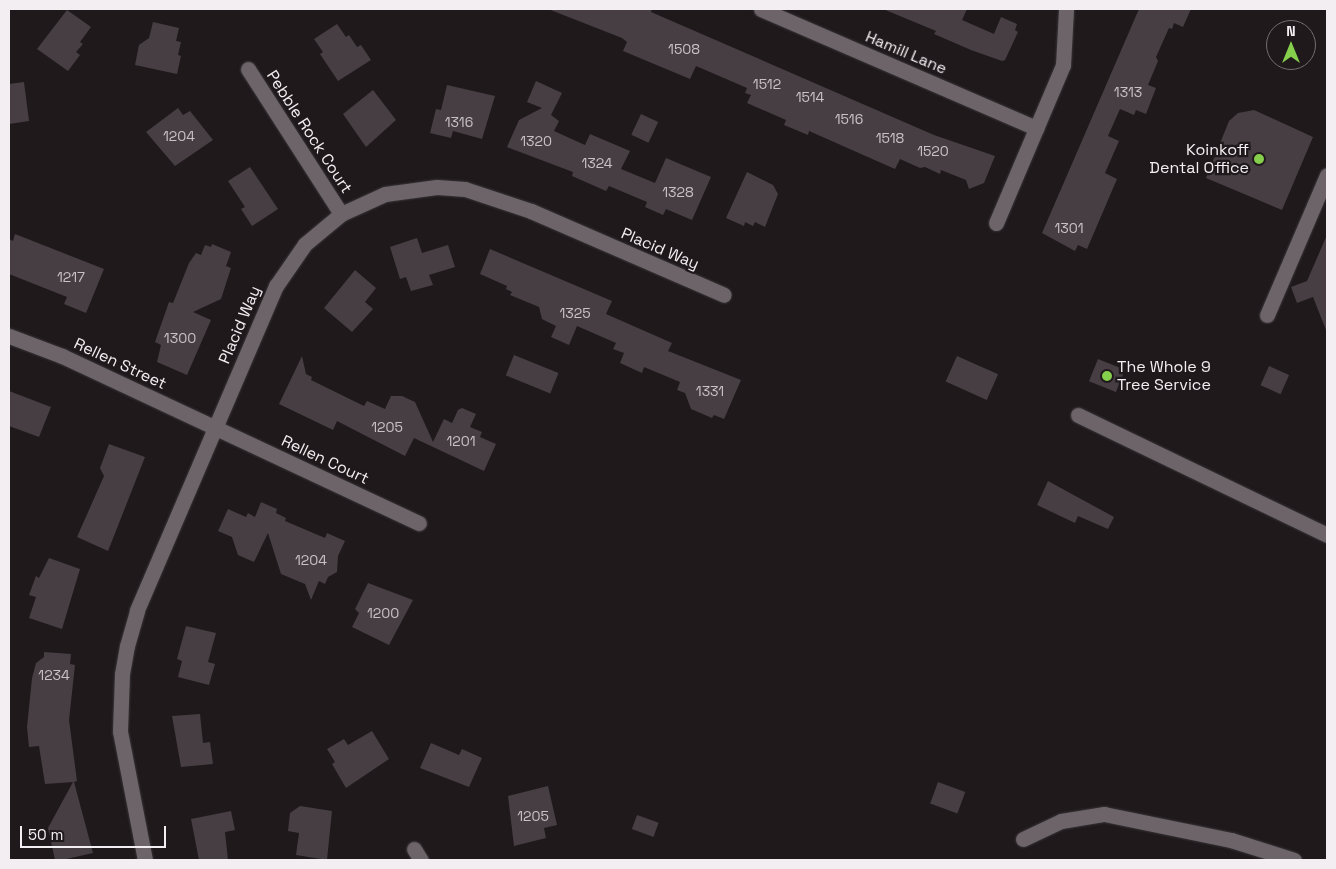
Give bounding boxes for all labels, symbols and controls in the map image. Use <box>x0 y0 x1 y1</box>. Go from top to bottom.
north arrow <box>1266 20 1316 70</box>
text: N <box>1286 22 1296 40</box>
street label: Hamill Lane <box>862 27 950 79</box>
house number: 1508 <box>668 41 700 57</box>
street label: Pebble Rock Court <box>262 67 356 197</box>
house number: 1512 <box>753 76 781 92</box>
house number: 1313 <box>1114 84 1142 100</box>
house number: 1514 <box>796 89 824 105</box>
house number: 1516 <box>835 111 863 127</box>
house number: 1316 <box>445 114 473 130</box>
house number: 1204 <box>163 128 195 144</box>
house number: 1518 <box>876 130 904 146</box>
house number: 1320 <box>520 133 552 149</box>
place label: Koinkoff Dental Office <box>1149 140 1249 178</box>
house number: 1520 <box>917 143 949 159</box>
marker: Koinkoff Dental Office <box>1253 153 1265 165</box>
house number: 1324 <box>581 155 613 171</box>
house number: 1328 <box>662 184 694 200</box>
house number: 1301 <box>1054 220 1084 236</box>
street label: Placid Way <box>618 224 702 274</box>
house number: 1217 <box>57 269 85 285</box>
street label: Placid Way <box>215 283 265 367</box>
house number: 1325 <box>559 305 591 321</box>
house number: 1300 <box>164 330 196 346</box>
street label: Rellen Street <box>71 334 169 394</box>
place label: The Whole 9 Tree Service <box>1117 357 1211 395</box>
marker: The Whole 9 Tree Service <box>1101 370 1113 382</box>
house number: 1331 <box>696 383 724 399</box>
house number: 1205 <box>371 419 403 435</box>
street label: Rellen Court <box>278 431 372 489</box>
house number: 1201 <box>446 433 476 449</box>
house number: 1204 <box>295 552 327 568</box>
house number: 1200 <box>367 605 399 621</box>
house number: 1234 <box>38 667 70 683</box>
house number: 1205 <box>517 808 549 824</box>
scale bar <box>22 816 169 848</box>
text: 50 m <box>28 825 63 844</box>

